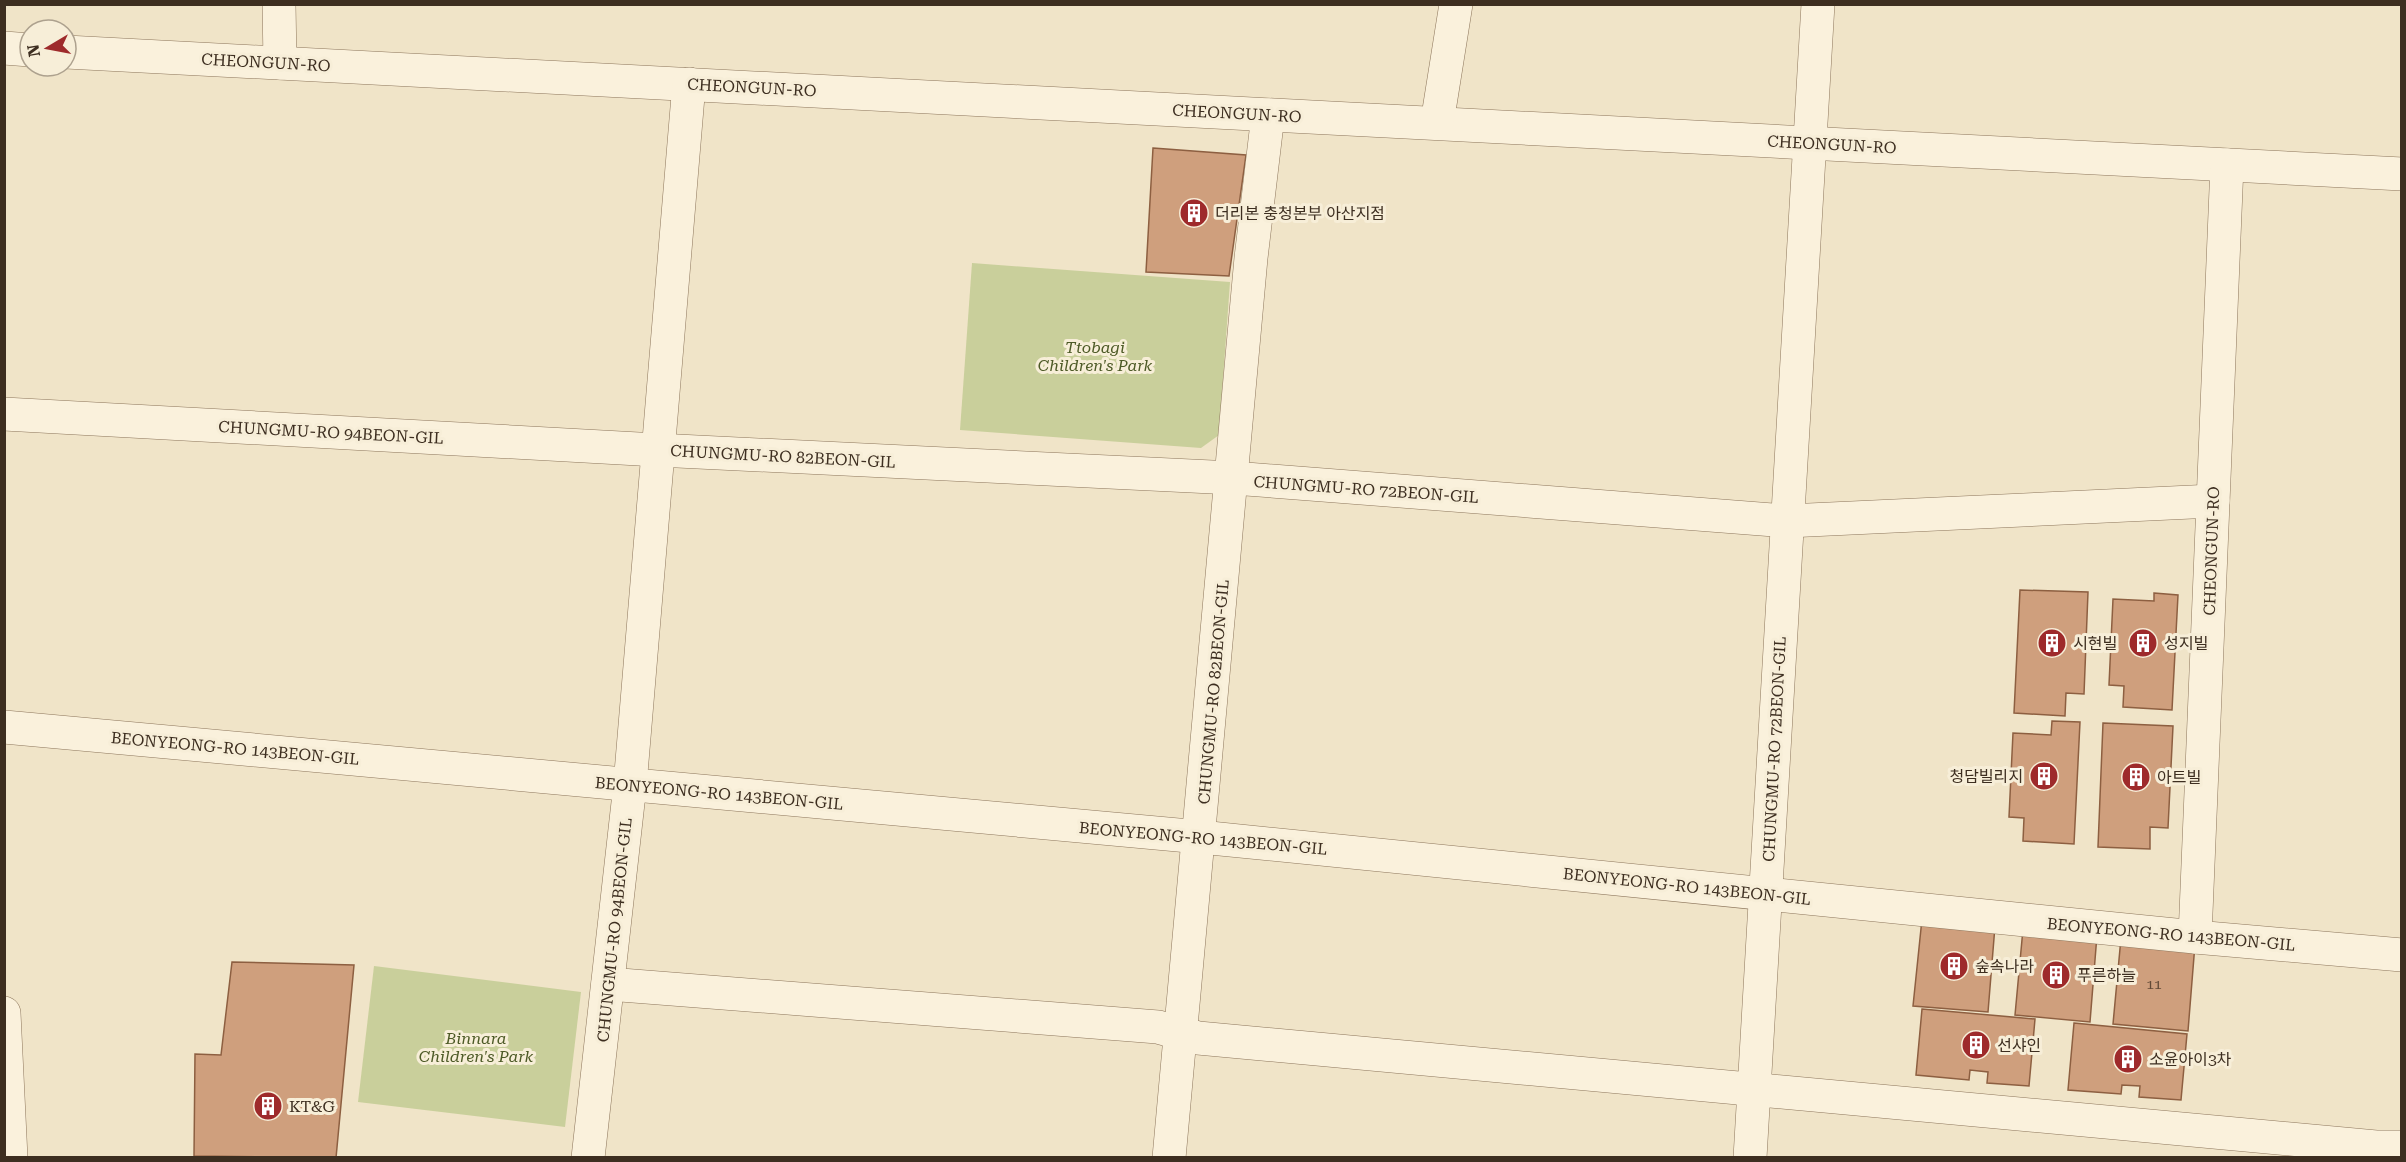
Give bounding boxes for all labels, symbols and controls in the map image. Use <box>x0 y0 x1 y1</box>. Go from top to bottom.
north arrow <box>18 18 78 78</box>
text: N <box>23 43 44 58</box>
street label: CHEONGUN-RO <box>201 50 331 75</box>
street label: CHEONGUN-RO <box>687 75 817 100</box>
street label: CHEONGUN-RO <box>1172 101 1302 126</box>
street label: CHEONGUN-RO <box>1767 132 1897 157</box>
building icon: 더리본 충청본부 아산지점 <box>1178 197 1210 229</box>
place label: 더리본 충청본부 아산지점 <box>1215 204 1385 223</box>
park label: Ttobagi Children's Park <box>1038 338 1152 375</box>
street label: CHUNGMU-RO 94BEON-GIL <box>218 417 444 448</box>
street label: CHUNGMU-RO 82BEON-GIL <box>670 441 896 472</box>
street label: CHUNGMU-RO 72BEON-GIL <box>1253 472 1479 507</box>
street label: CHEONGUN-RO <box>2200 486 2223 616</box>
street label: CHUNGMU-RO 82BEON-GIL <box>1194 579 1233 805</box>
building icon: 시현빌 <box>2036 627 2068 659</box>
building icon: 성지빌 <box>2127 627 2159 659</box>
place label: 시현빌 <box>2073 634 2117 653</box>
place label: 성지빌 <box>2164 634 2208 653</box>
street label: CHUNGMU-RO 72BEON-GIL <box>1759 636 1790 862</box>
street label: BEONYEONG-RO 143BEON-GIL <box>110 728 360 769</box>
building icon: 청담빌리지 <box>2028 760 2060 792</box>
building icon: 아트빌 <box>2120 761 2152 793</box>
place label: 청담빌리지 <box>1949 767 2023 786</box>
place label: 아트빌 <box>2157 768 2201 787</box>
street label: BEONYEONG-RO 143BEON-GIL <box>594 773 844 814</box>
street label: CHUNGMU-RO 94BEON-GIL <box>593 817 636 1043</box>
street label: BEONYEONG-RO 143BEON-GIL <box>1078 818 1328 859</box>
street label: BEONYEONG-RO 143BEON-GIL <box>1562 864 1812 909</box>
street label: BEONYEONG-RO 143BEON-GIL <box>2046 914 2296 955</box>
building icon: 숲속나라 <box>1938 950 1970 982</box>
place label: 숲속나라 <box>1975 957 2034 976</box>
building icon: 푸른하늘 <box>2040 959 2072 991</box>
place label: 푸른하늘 <box>2077 966 2136 985</box>
house number: 11 <box>2146 976 2162 992</box>
park label: Binnara Children's Park <box>419 1029 533 1066</box>
building icon: 선샤인 <box>1960 1029 1992 1061</box>
place label: 선샤인 <box>1997 1036 2041 1055</box>
building icon: 소윤아이3차 <box>2112 1043 2144 1075</box>
place label: 소윤아이3차 <box>2149 1050 2232 1069</box>
building icon: KT&G <box>252 1090 284 1122</box>
place label: KT&G <box>289 1097 335 1116</box>

